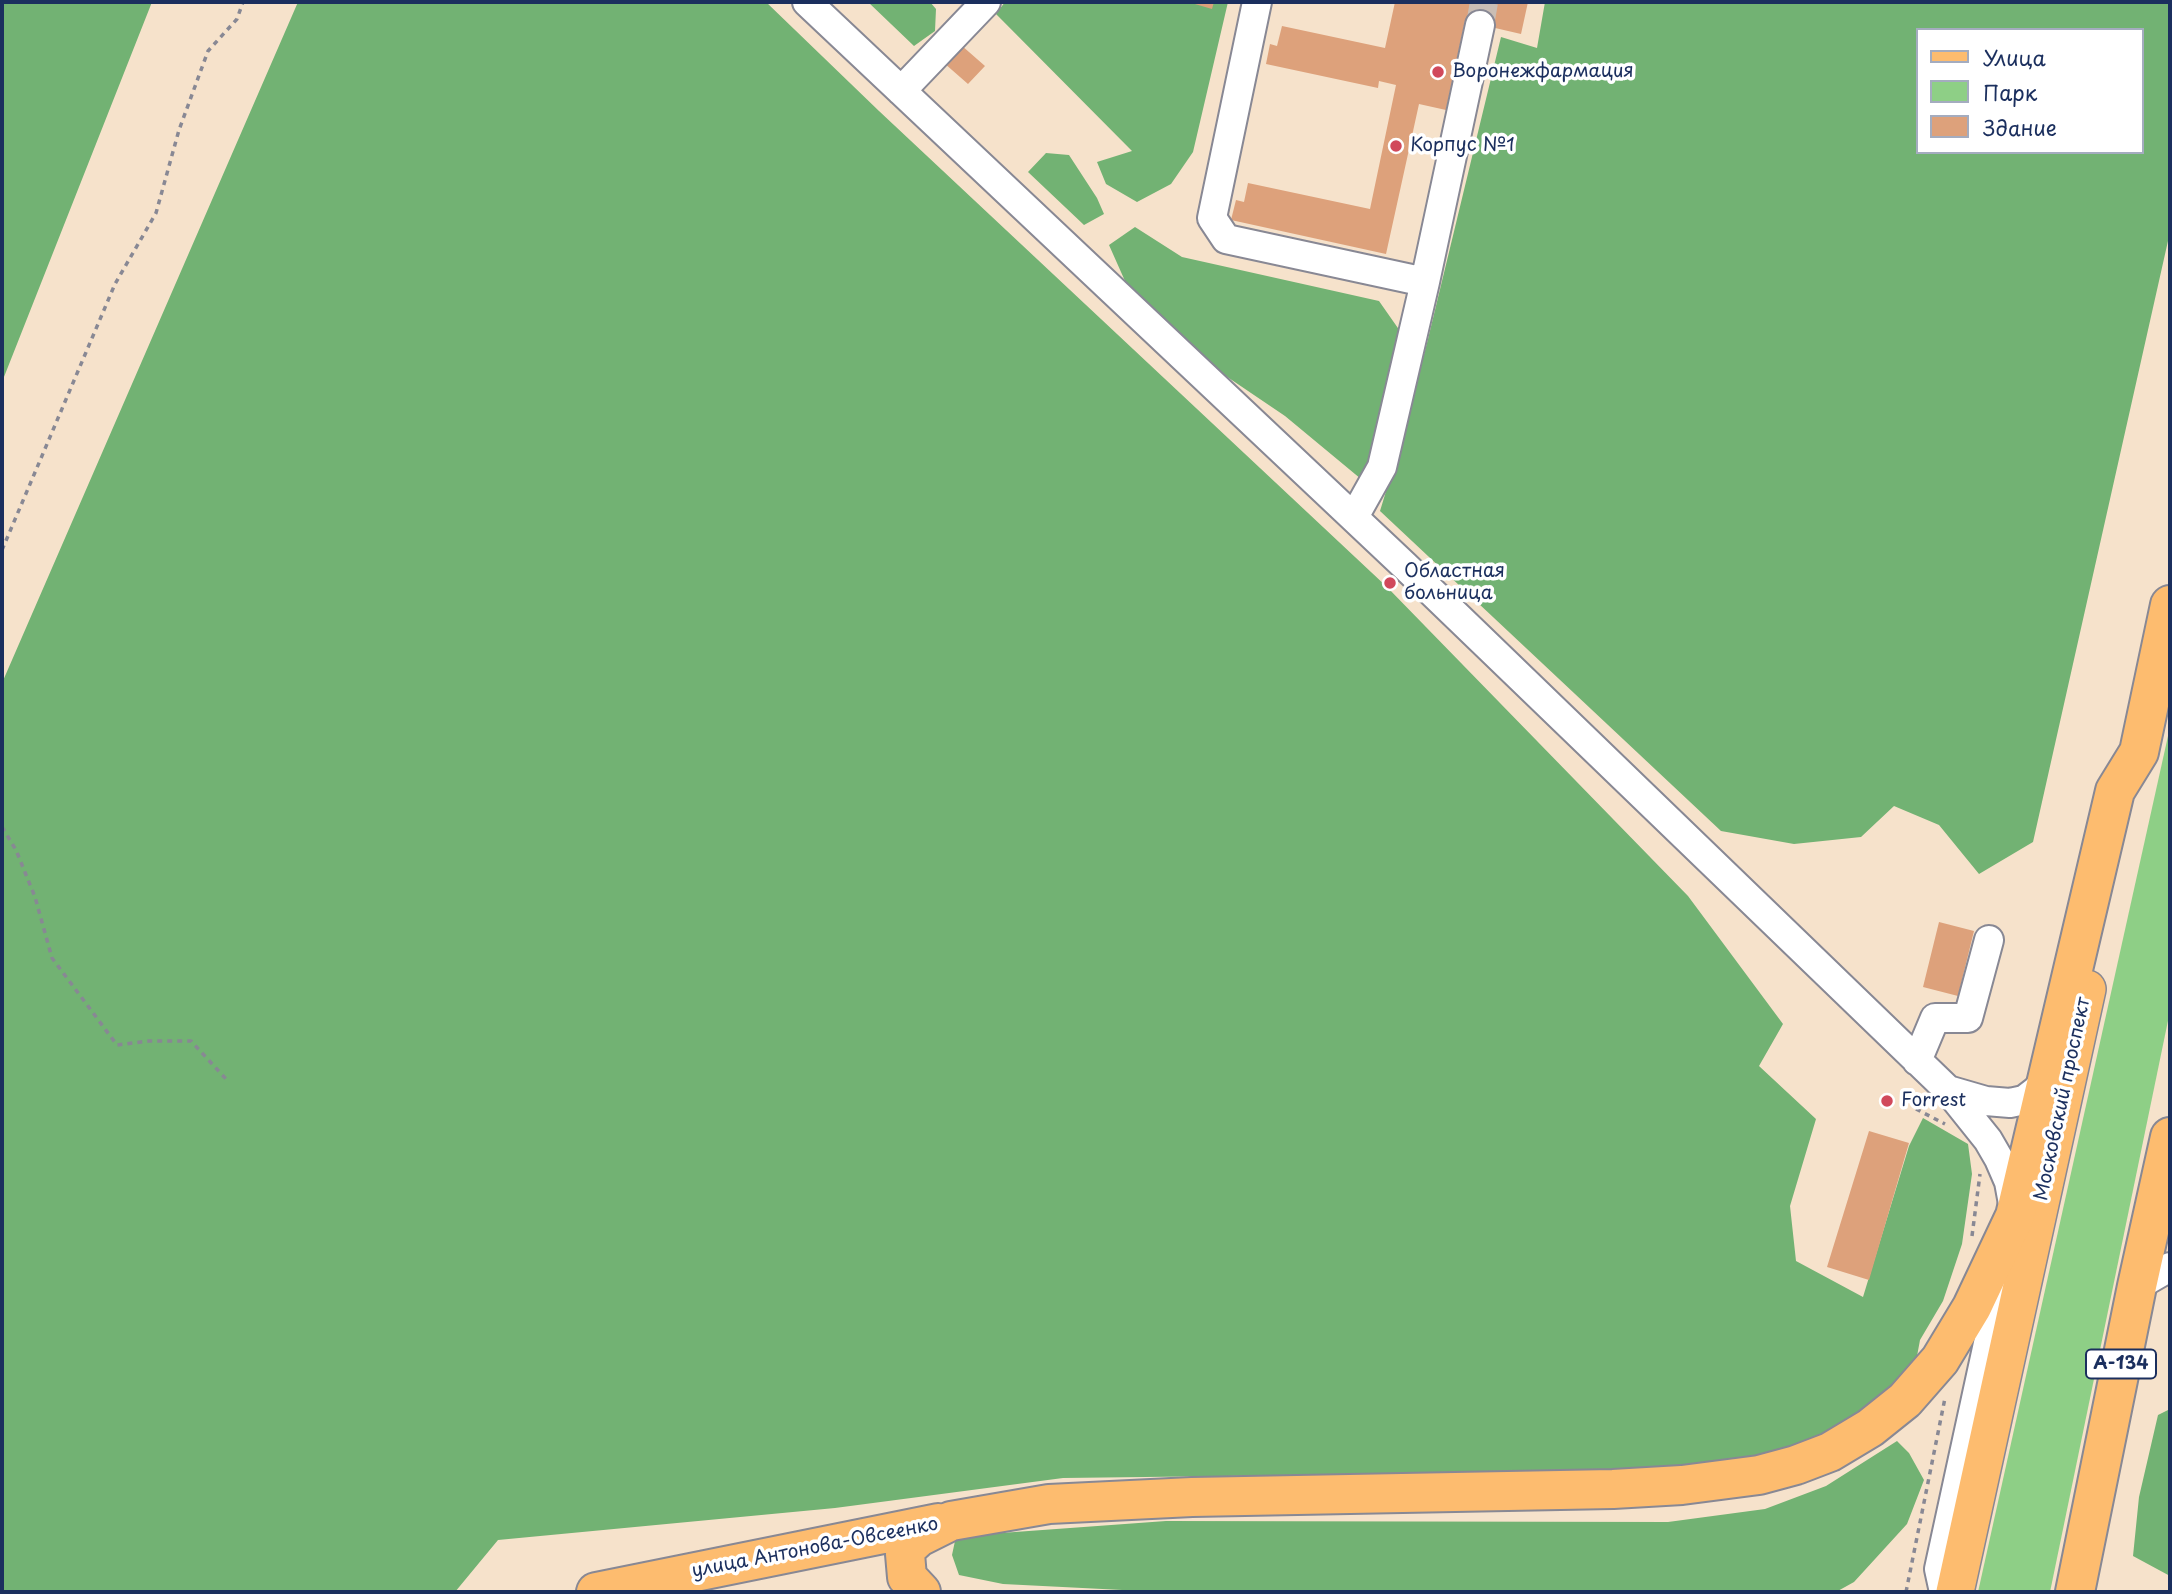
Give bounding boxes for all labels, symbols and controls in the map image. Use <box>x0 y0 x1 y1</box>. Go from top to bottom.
legend <box>1916 28 2144 154</box>
text: Улица <box>1983 41 2046 73</box>
place label: Воронежфармация <box>1452 61 1634 83</box>
marker: Воронежфармация <box>1430 64 1446 80</box>
text: Парк <box>1983 76 2037 108</box>
text: Здание <box>1983 111 2057 143</box>
place label: Корпус №1 <box>1410 135 1515 157</box>
marker: Корпус №1 <box>1388 138 1404 154</box>
place label: Областная больница <box>1404 561 1505 605</box>
marker: Областная больница <box>1382 575 1398 591</box>
street label: Московский проспект <box>2030 995 2096 1203</box>
place label: Forrest <box>1901 1090 1966 1112</box>
marker: Forrest <box>1879 1093 1895 1109</box>
road number: А-134 <box>2086 1350 2156 1378</box>
street label: улица Антонова-Овсеенко <box>690 1513 940 1583</box>

